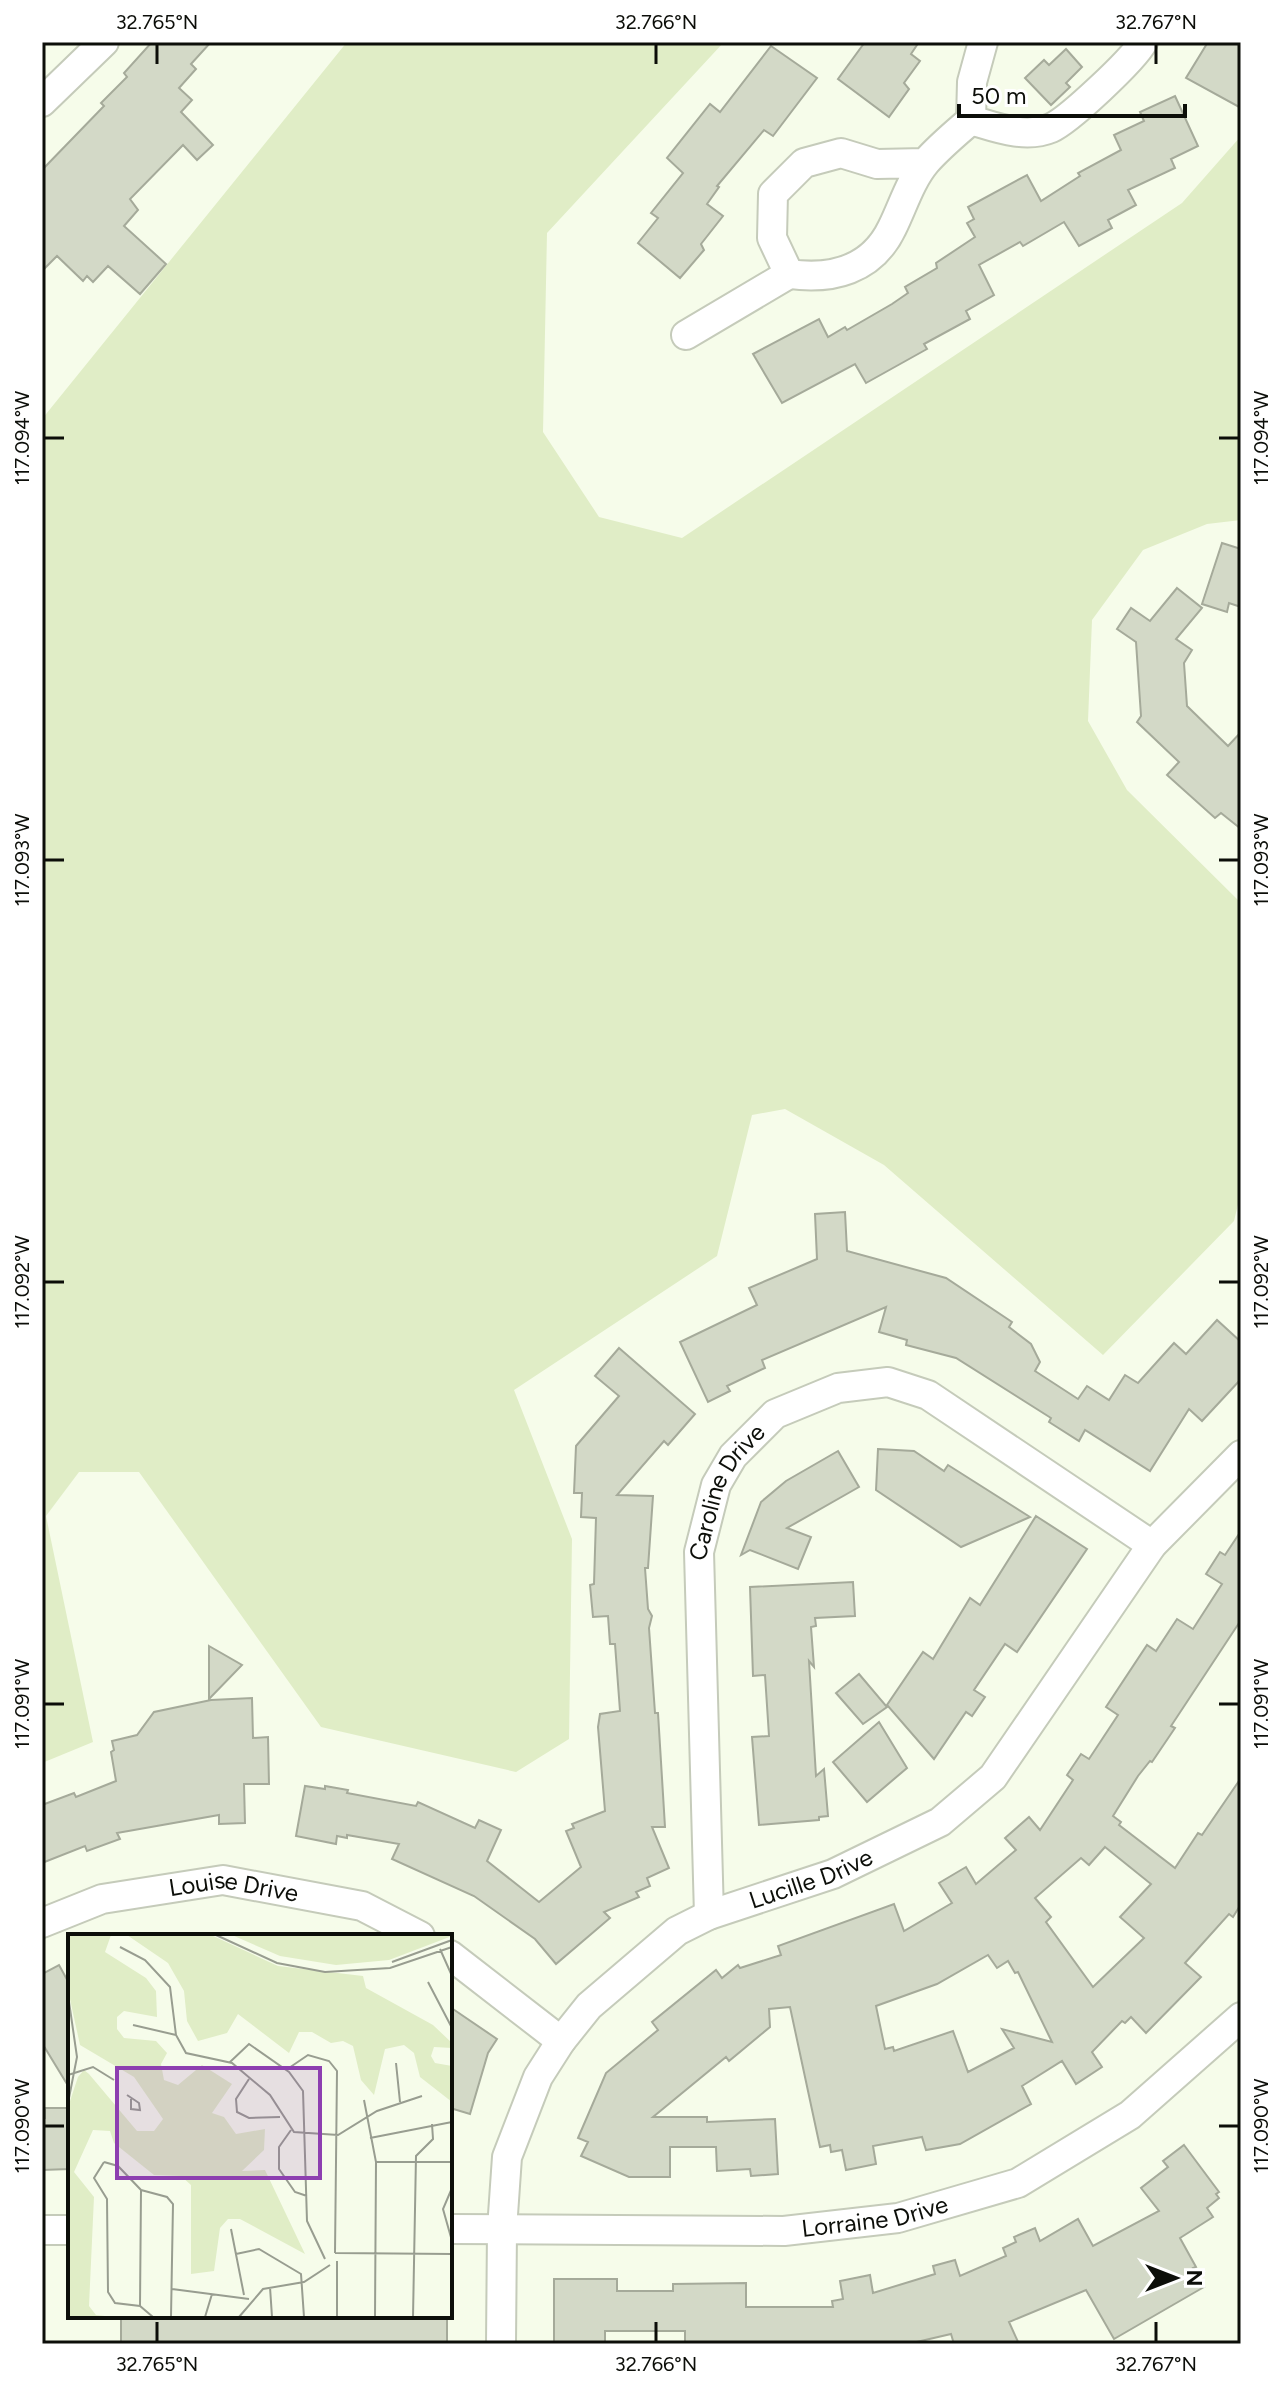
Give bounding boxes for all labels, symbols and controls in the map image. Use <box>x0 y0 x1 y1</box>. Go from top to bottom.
text: 32.765°N <box>116 10 198 34</box>
text: 32.766°N <box>615 10 697 34</box>
text: 32.767°N <box>1115 10 1197 34</box>
scale bar <box>959 68 1185 118</box>
text: 50 m <box>971 81 1027 110</box>
text: 117.094°W <box>10 391 34 485</box>
text: 117.094°W <box>1249 391 1273 485</box>
text: 117.093°W <box>10 813 34 907</box>
text: 117.093°W <box>1249 813 1273 907</box>
text: 117.092°W <box>10 1235 34 1329</box>
text: 117.092°W <box>1249 1235 1273 1329</box>
street label: Caroline Drive <box>682 1418 771 1564</box>
text: 117.091°W <box>10 1659 34 1749</box>
text: 117.091°W <box>1249 1659 1273 1749</box>
street label: Lucille Drive <box>745 1842 877 1915</box>
street label: Louise Drive <box>167 1865 301 1908</box>
inset map <box>68 1934 452 2318</box>
text: 117.090°W <box>10 2079 34 2173</box>
text: 117.090°W <box>1249 2079 1273 2173</box>
street label: Lorraine Drive <box>800 2189 951 2243</box>
north arrow <box>1135 2238 1215 2318</box>
text: N <box>1181 2269 1208 2287</box>
text: 32.765°N <box>116 2352 198 2376</box>
text: 32.766°N <box>615 2352 697 2376</box>
text: 32.767°N <box>1115 2352 1197 2376</box>

